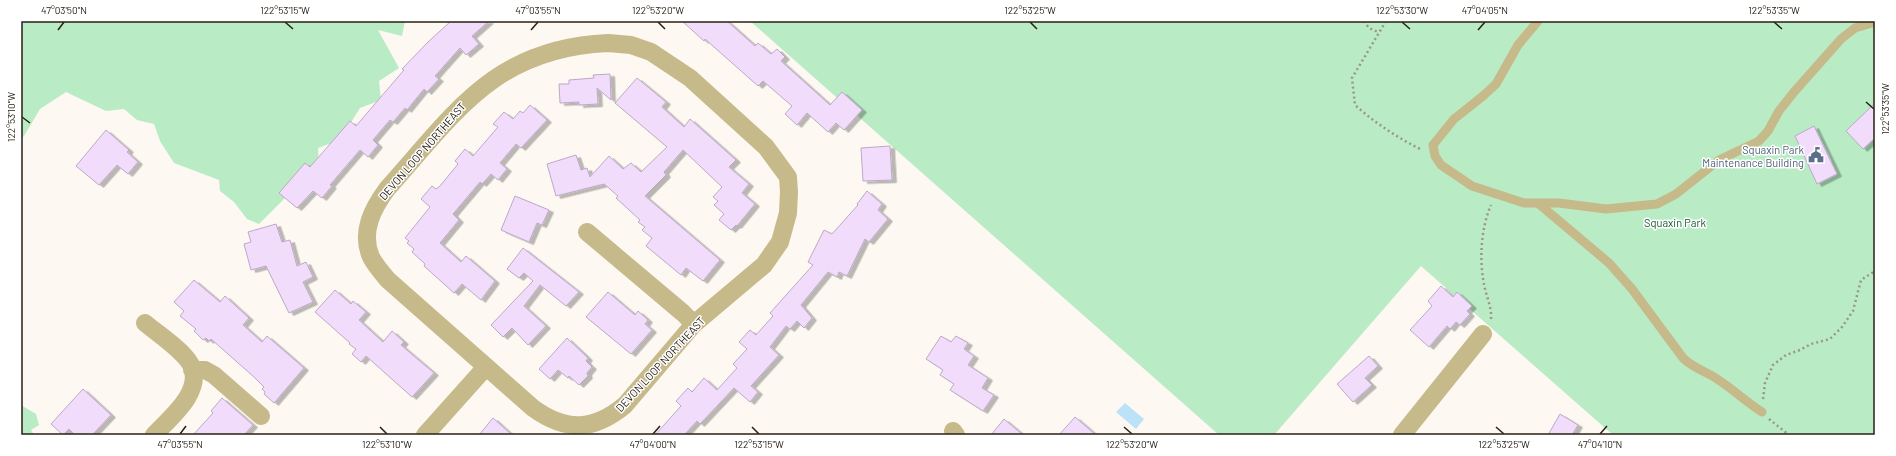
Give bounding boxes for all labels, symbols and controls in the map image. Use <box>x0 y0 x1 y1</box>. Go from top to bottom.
text: 47°03'50"N <box>41 4 87 16</box>
text: 122°53'15"W <box>260 4 310 16</box>
text: 47°03'55"N <box>515 4 561 16</box>
text: 122°53'20"W <box>632 4 684 16</box>
text: 122°53'25"W <box>1004 4 1056 16</box>
text: 122°53'30"W <box>1376 4 1428 16</box>
text: 47°04'05"N <box>1462 4 1508 16</box>
text: 122°53'35"W <box>1748 4 1800 16</box>
text: 122°53'35"W <box>1879 83 1891 135</box>
text: 122°53'10"W <box>5 92 17 142</box>
street label: DEVON LOOP NORTHEAST <box>376 100 468 202</box>
place label: Squaxin Park Maintenance Building <box>1702 143 1804 169</box>
public building icon: Squaxin Park Maintenance Building <box>1807 146 1825 164</box>
park label: Squaxin Park <box>1644 216 1706 229</box>
street label: DEVON LOOP NORTHEAST <box>613 314 707 414</box>
text: 47°03'55"N <box>157 438 203 450</box>
text: 122°53'10"W <box>362 438 412 450</box>
text: 47°04'00"N <box>630 438 676 450</box>
text: 122°53'15"W <box>734 438 784 450</box>
text: 122°53'20"W <box>1106 438 1158 450</box>
text: 122°53'25"W <box>1478 438 1530 450</box>
text: 47°04'10"N <box>1578 438 1622 450</box>

